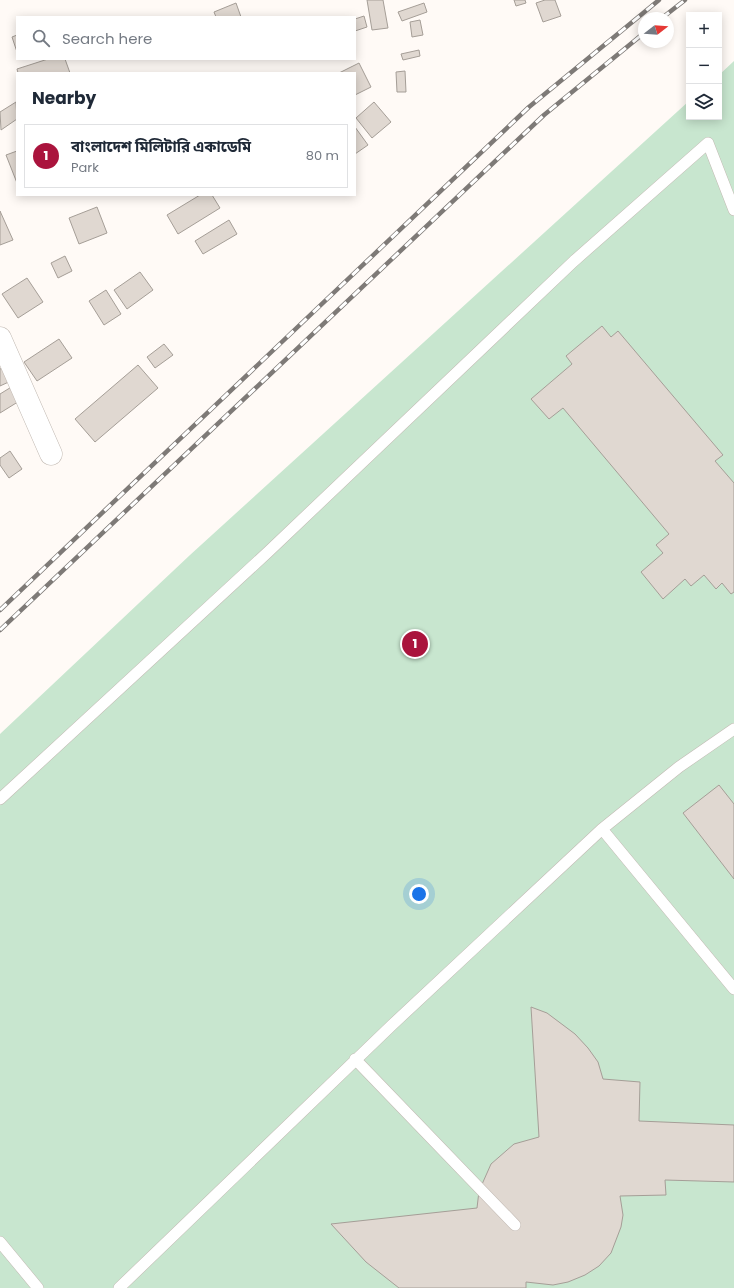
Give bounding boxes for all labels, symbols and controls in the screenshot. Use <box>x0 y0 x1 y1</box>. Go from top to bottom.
north arrow <box>638 12 674 48</box>
map controls <box>686 12 722 120</box>
button: + <box>686 12 722 48</box>
search box <box>16 16 356 60</box>
icon: search <box>30 27 52 49</box>
text: Search here <box>62 28 152 49</box>
button: − <box>686 48 722 84</box>
button: layers <box>686 84 722 120</box>
text: Nearby <box>32 86 96 110</box>
text: বাংলাদেশ মিলিটারি একাডেমি <box>71 136 251 157</box>
text: 1 <box>44 146 48 165</box>
text: 80 m <box>306 146 339 165</box>
text: Park <box>71 158 99 177</box>
pin: 1 <box>402 629 428 659</box>
your location <box>409 884 429 904</box>

